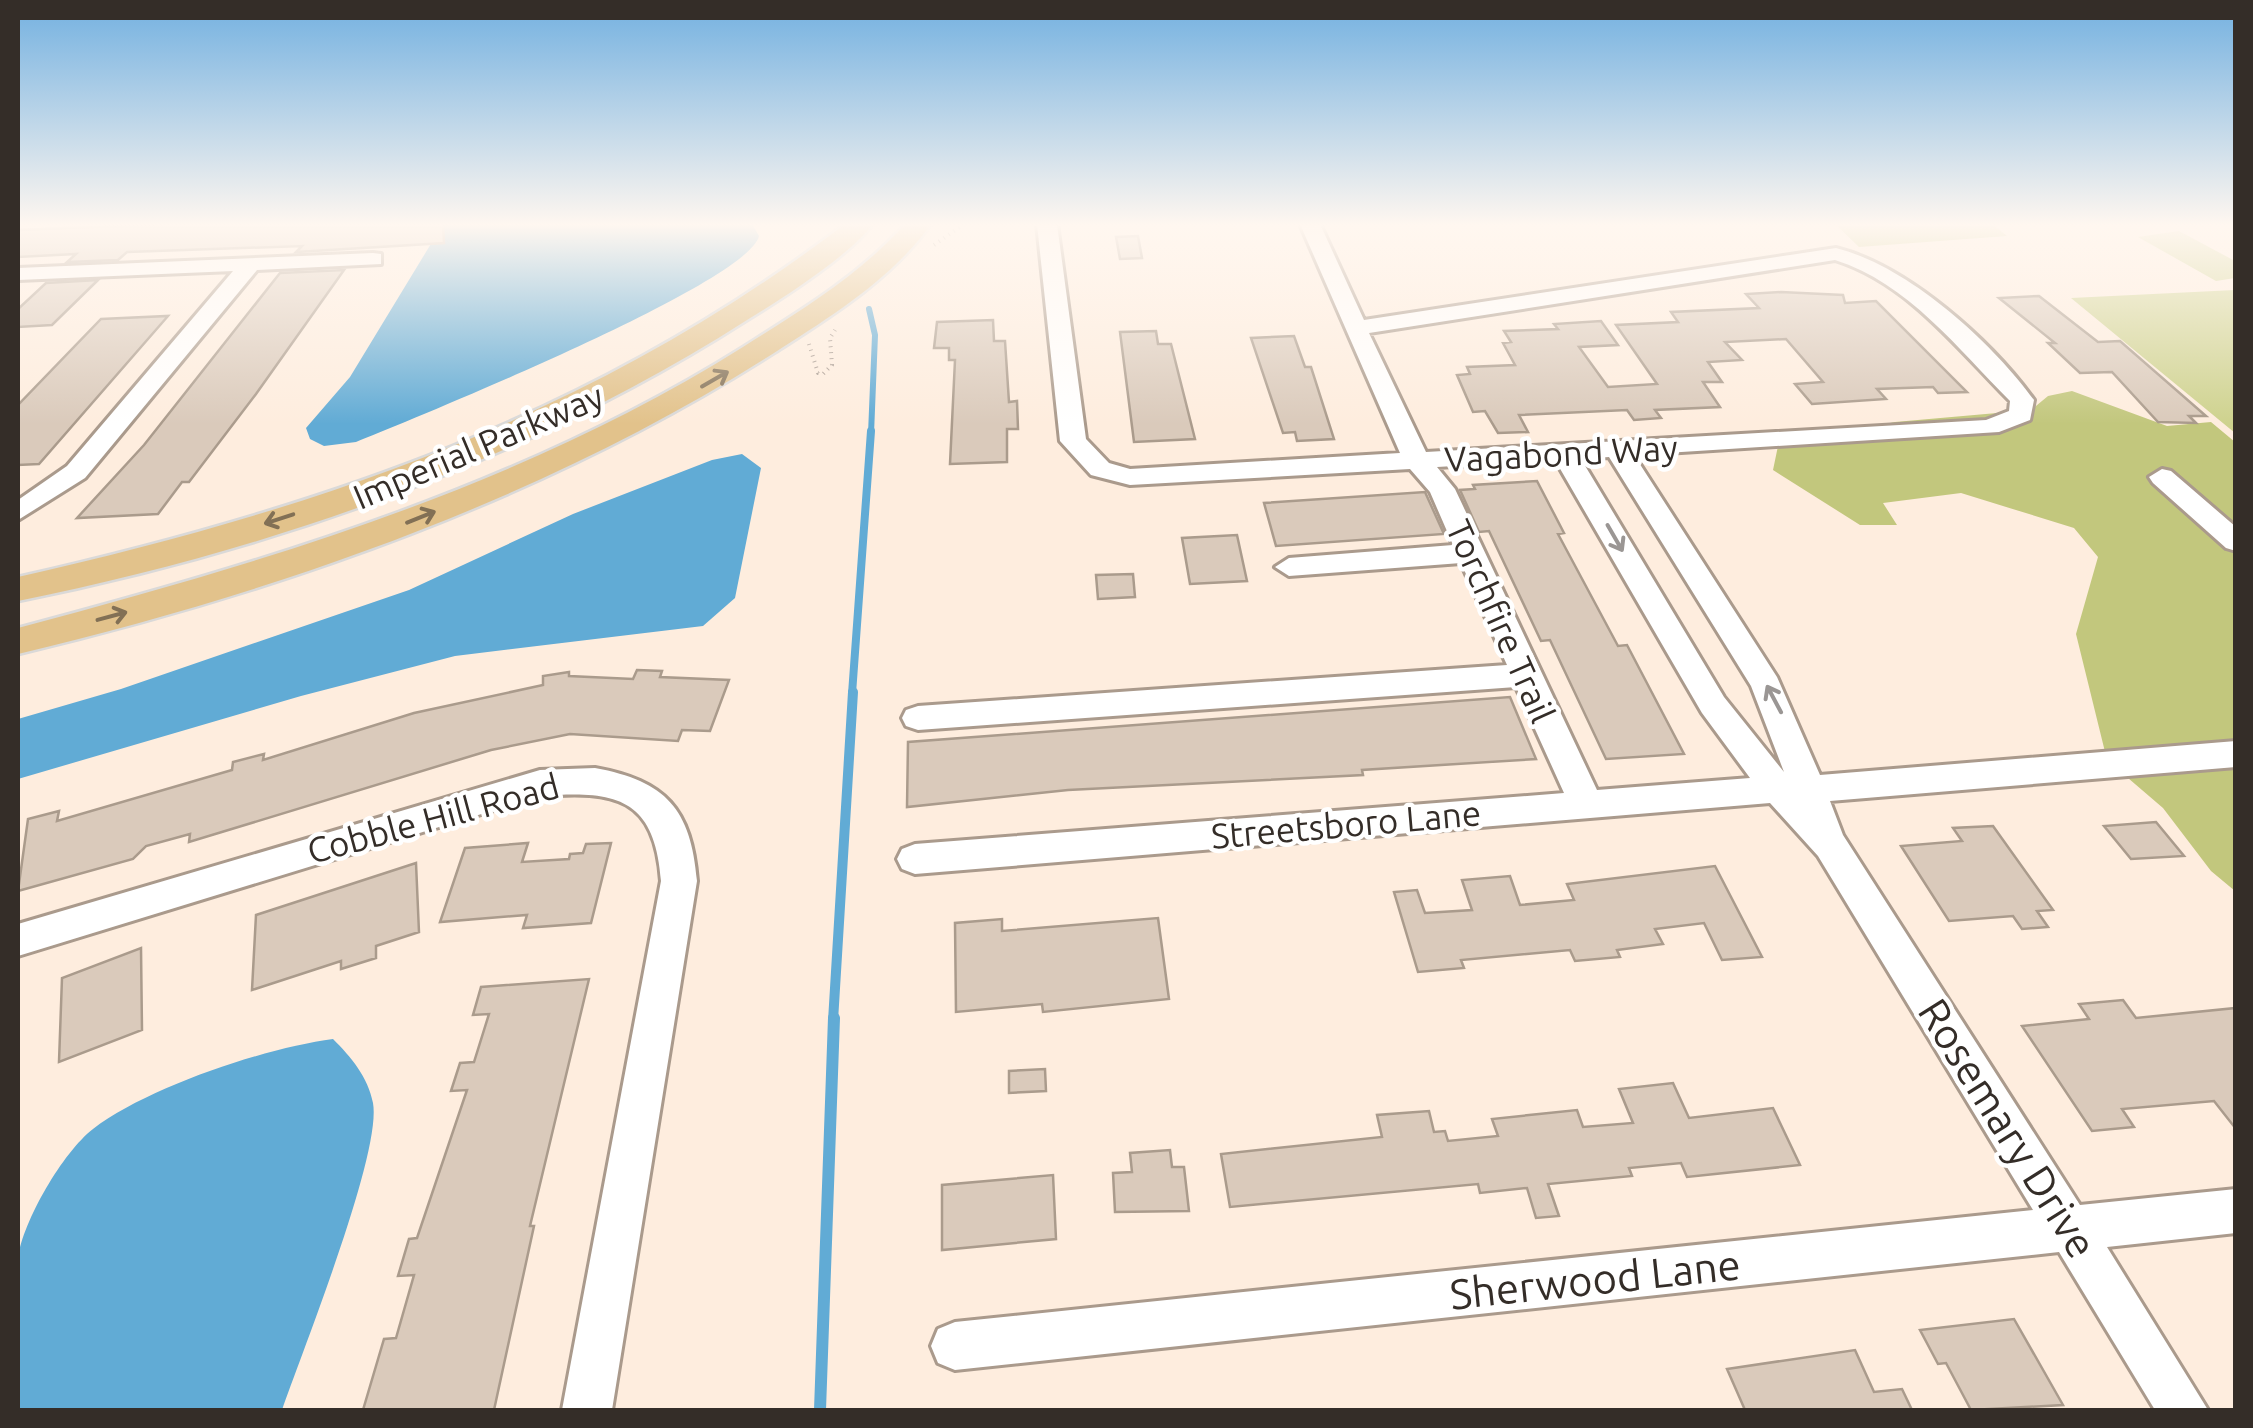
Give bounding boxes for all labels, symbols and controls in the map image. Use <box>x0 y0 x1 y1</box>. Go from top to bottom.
one-way arrow <box>700 369 729 389</box>
street label: Imperial Parkway <box>347 375 609 517</box>
street label: Vagabond Way <box>1443 427 1679 479</box>
one-way arrow <box>405 506 436 524</box>
one-way arrow <box>263 512 295 530</box>
street label: Torchfire Trail <box>1439 514 1563 728</box>
one-way arrow <box>1606 523 1626 552</box>
one-way arrow <box>95 606 127 624</box>
one-way arrow <box>1764 685 1783 715</box>
street label: Cobble Hill Road <box>303 765 563 871</box>
street label: Streetsboro Lane <box>1209 792 1483 856</box>
street label: Rosemary Drive <box>1910 990 2106 1266</box>
street label: Sherwood Lane <box>1447 1240 1743 1318</box>

